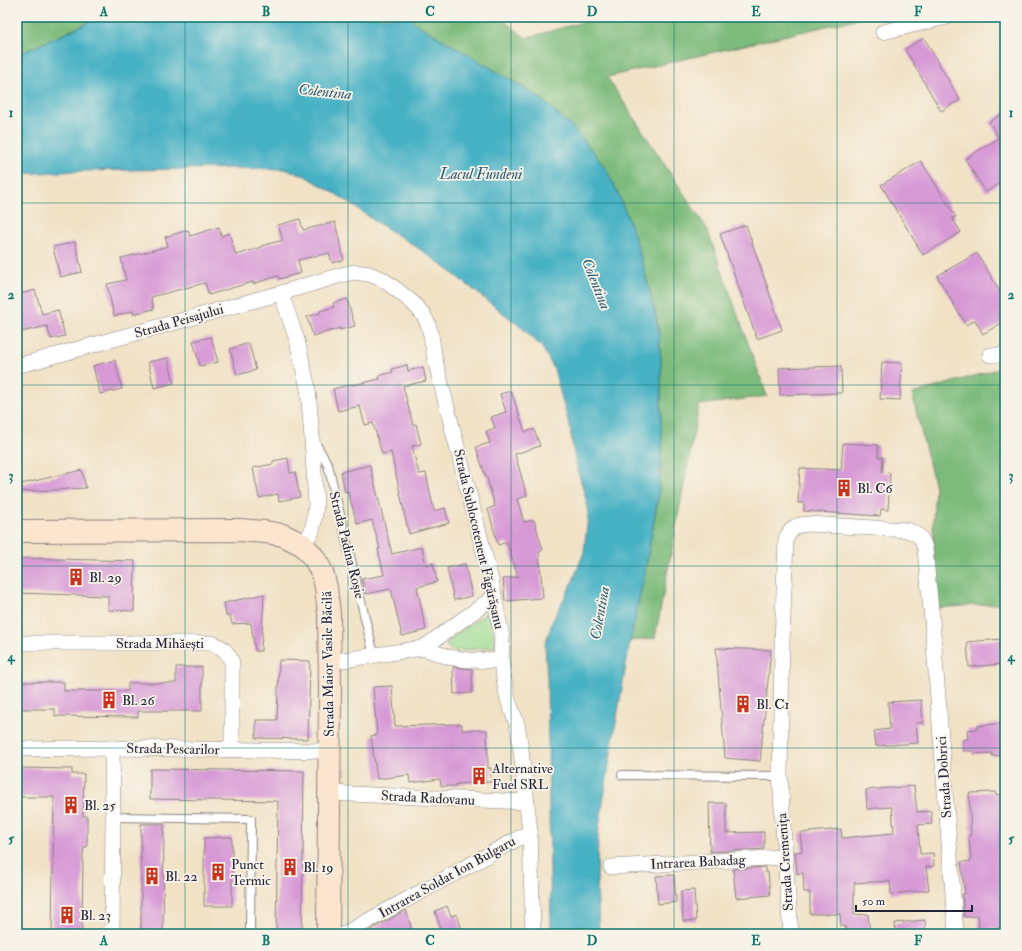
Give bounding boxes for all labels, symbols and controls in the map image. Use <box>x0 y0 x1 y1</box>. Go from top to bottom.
text: A <box>99 4 109 20</box>
text: B <box>262 4 270 20</box>
text: C <box>425 4 435 20</box>
text: D <box>587 4 598 20</box>
text: E <box>751 4 761 20</box>
text: F <box>914 4 923 20</box>
water label: Colentina <box>297 80 353 104</box>
text: 1 <box>9 105 14 121</box>
text: 1 <box>1009 105 1014 121</box>
water label: Lacul Fundeni <box>439 165 522 184</box>
water label: Colentina <box>577 256 615 312</box>
text: 2 <box>8 287 15 303</box>
text: 2 <box>1008 287 1015 303</box>
street label: Strada Peisajului <box>133 300 226 342</box>
street label: Strada Sublocotenent Făgărășanu <box>450 447 508 631</box>
text: 3 <box>9 468 14 484</box>
text: 3 <box>1009 468 1014 484</box>
building icon: Bl. C6 <box>834 478 854 498</box>
place label: Bl. C6 <box>857 480 894 497</box>
street label: Strada Padina Roșie <box>325 490 369 601</box>
building icon: Bl. 29 <box>66 567 86 587</box>
place label: Bl. 29 <box>89 569 122 586</box>
water label: Colentina <box>586 585 614 641</box>
street label: Strada Maior Vasile Băcilă <box>318 591 338 737</box>
street label: Strada Mihăești <box>116 635 204 652</box>
text: 4 <box>6 649 15 665</box>
text: 4 <box>1006 649 1015 665</box>
building icon: Bl. 26 <box>99 690 119 710</box>
place label: Bl. 26 <box>122 692 155 709</box>
building icon: Bl. C1 <box>733 694 753 714</box>
place label: Bl. C1 <box>756 696 790 713</box>
street label: Strada Dobrici <box>933 735 955 819</box>
street label: Strada Pescarilor <box>126 740 221 758</box>
place label: Alternative Fuel SRL <box>491 760 553 793</box>
building icon: Alternative Fuel SRL <box>469 766 489 786</box>
street label: Strada Radovanu <box>380 787 476 809</box>
building icon: Bl. 25 <box>61 795 81 815</box>
place label: Bl. 25 <box>84 797 116 814</box>
street label: Strada Cremenița <box>773 812 797 911</box>
text: 5 <box>8 831 14 847</box>
text: 5 <box>1008 831 1014 847</box>
street label: Intrarea Soldat Ion Bulgaru <box>376 832 518 922</box>
street label: Intrarea Babadag <box>650 851 747 873</box>
place label: Punct Termic <box>231 856 271 889</box>
building icon: Bl. 19 <box>280 857 300 877</box>
place label: Bl. 19 <box>303 859 333 876</box>
building icon: Punct Termic <box>208 862 228 882</box>
building icon: Bl. 22 <box>142 866 162 886</box>
place label: Bl. 22 <box>165 868 198 885</box>
scale bar <box>856 887 972 913</box>
text: 50 m <box>862 894 886 909</box>
building icon: Bl. 23 <box>57 905 77 925</box>
place label: Bl. 23 <box>80 907 111 924</box>
text: A <box>99 933 109 949</box>
text: B <box>262 933 270 949</box>
text: C <box>425 933 435 949</box>
text: D <box>587 933 598 949</box>
text: E <box>751 933 761 949</box>
text: F <box>914 933 923 949</box>

